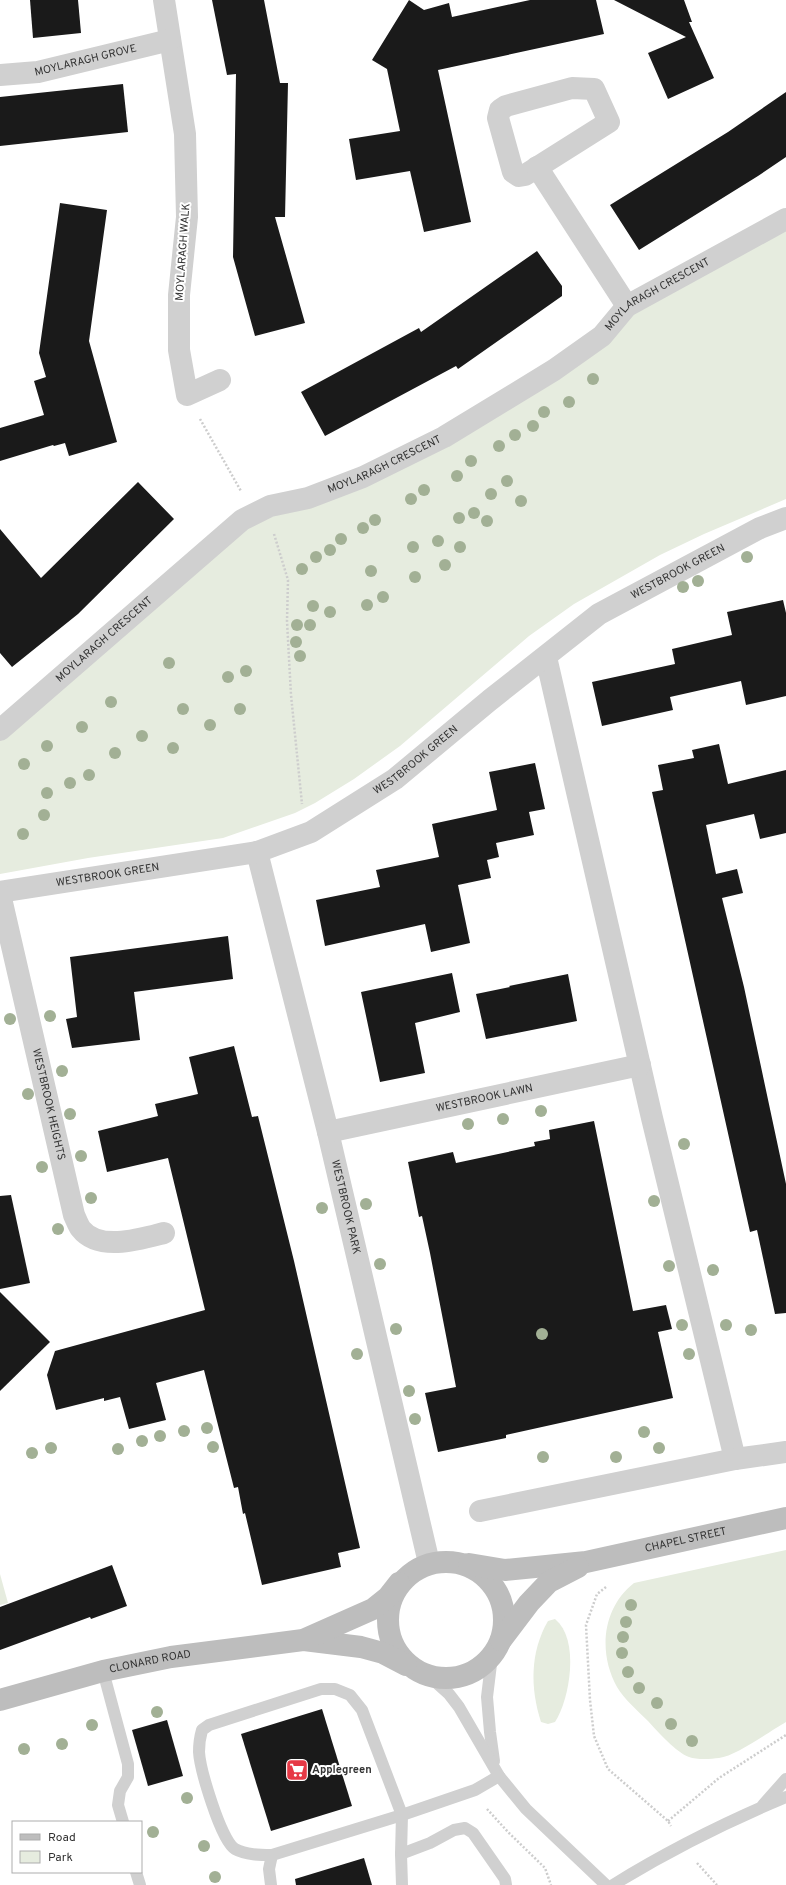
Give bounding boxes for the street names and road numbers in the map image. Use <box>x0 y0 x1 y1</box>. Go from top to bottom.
street label: MOYLARAGH GROVE <box>33 41 138 80</box>
street label: MOYLARAGH WALK <box>173 203 193 301</box>
street label: MOYLARAGH CRESCENT <box>602 255 712 334</box>
street label: MOYLARAGH CRESCENT <box>326 432 444 497</box>
street label: WESTBROOK GREEN <box>629 541 727 603</box>
street label: MOYLARAGH CRESCENT <box>53 594 156 685</box>
street label: WESTBROOK GREEN <box>371 722 461 798</box>
street label: WESTBROOK GREEN <box>55 860 160 890</box>
street label: WESTBROOK HEIGHTS <box>29 1047 68 1162</box>
street label: WESTBROOK LAWN <box>435 1081 534 1116</box>
street label: WESTBROOK PARK <box>328 1159 363 1256</box>
street label: CHAPEL STREET <box>643 1524 728 1556</box>
street label: CLONARD ROAD <box>108 1647 192 1677</box>

